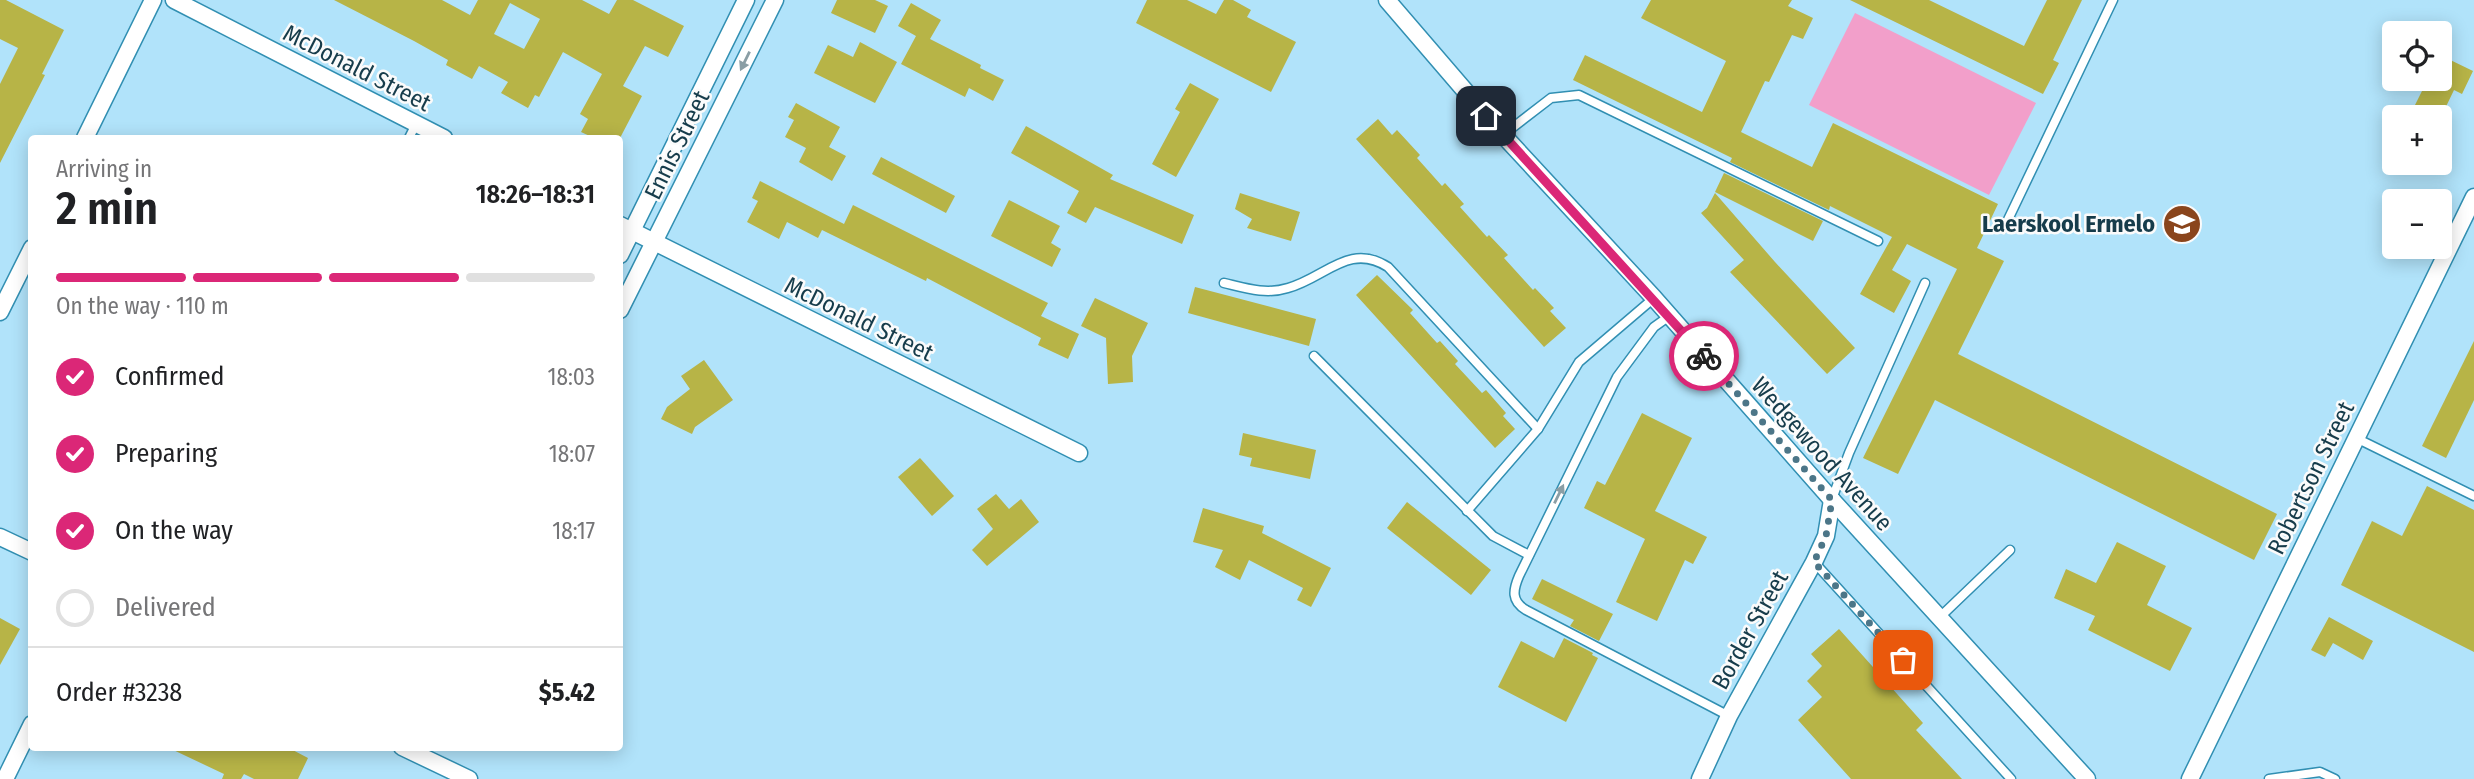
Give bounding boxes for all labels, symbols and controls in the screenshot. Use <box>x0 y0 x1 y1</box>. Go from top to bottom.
street label: McDonald Street <box>279 19 436 117</box>
map controls <box>2382 21 2452 259</box>
button: locate <box>2382 21 2452 91</box>
one-way arrow <box>739 51 750 71</box>
street label: Ennis Street <box>639 86 715 204</box>
pin <box>1456 86 1516 146</box>
icon: home <box>1467 97 1505 135</box>
button: + <box>2382 105 2452 175</box>
text: Arriving in <box>56 155 152 183</box>
text: 18:26–18:31 <box>476 179 595 210</box>
text: 2 min <box>56 181 158 236</box>
button: − <box>2382 189 2452 259</box>
school or university icon: Laerskool Ermelo <box>2161 203 2203 245</box>
place label: Laerskool Ermelo <box>1982 210 2155 238</box>
street label: McDonald Street <box>780 271 938 367</box>
text: On the way · 110 m <box>56 292 229 320</box>
courier <box>1669 321 1739 391</box>
icon: bike <box>1685 337 1723 375</box>
icon: check <box>56 358 94 396</box>
text: Confirmed <box>115 361 225 392</box>
text: 18:03 <box>548 363 595 391</box>
street label: Wedgewood Avenue <box>1746 372 1898 536</box>
street label: Robertson Street <box>2262 397 2360 559</box>
icon: check <box>56 435 94 473</box>
text: Preparing <box>115 438 217 469</box>
text: 18:07 <box>549 440 595 468</box>
one-way arrow <box>1553 484 1564 504</box>
icon: check <box>56 512 94 550</box>
text: On the way <box>115 515 233 546</box>
text: 18:17 <box>552 517 595 545</box>
street label: Border Street <box>1706 566 1794 694</box>
text: Delivered <box>115 592 216 623</box>
pin <box>1873 630 1933 690</box>
icon: bag <box>1884 641 1922 679</box>
text: Order #3238 <box>56 677 182 708</box>
text: $5.42 <box>539 677 595 708</box>

